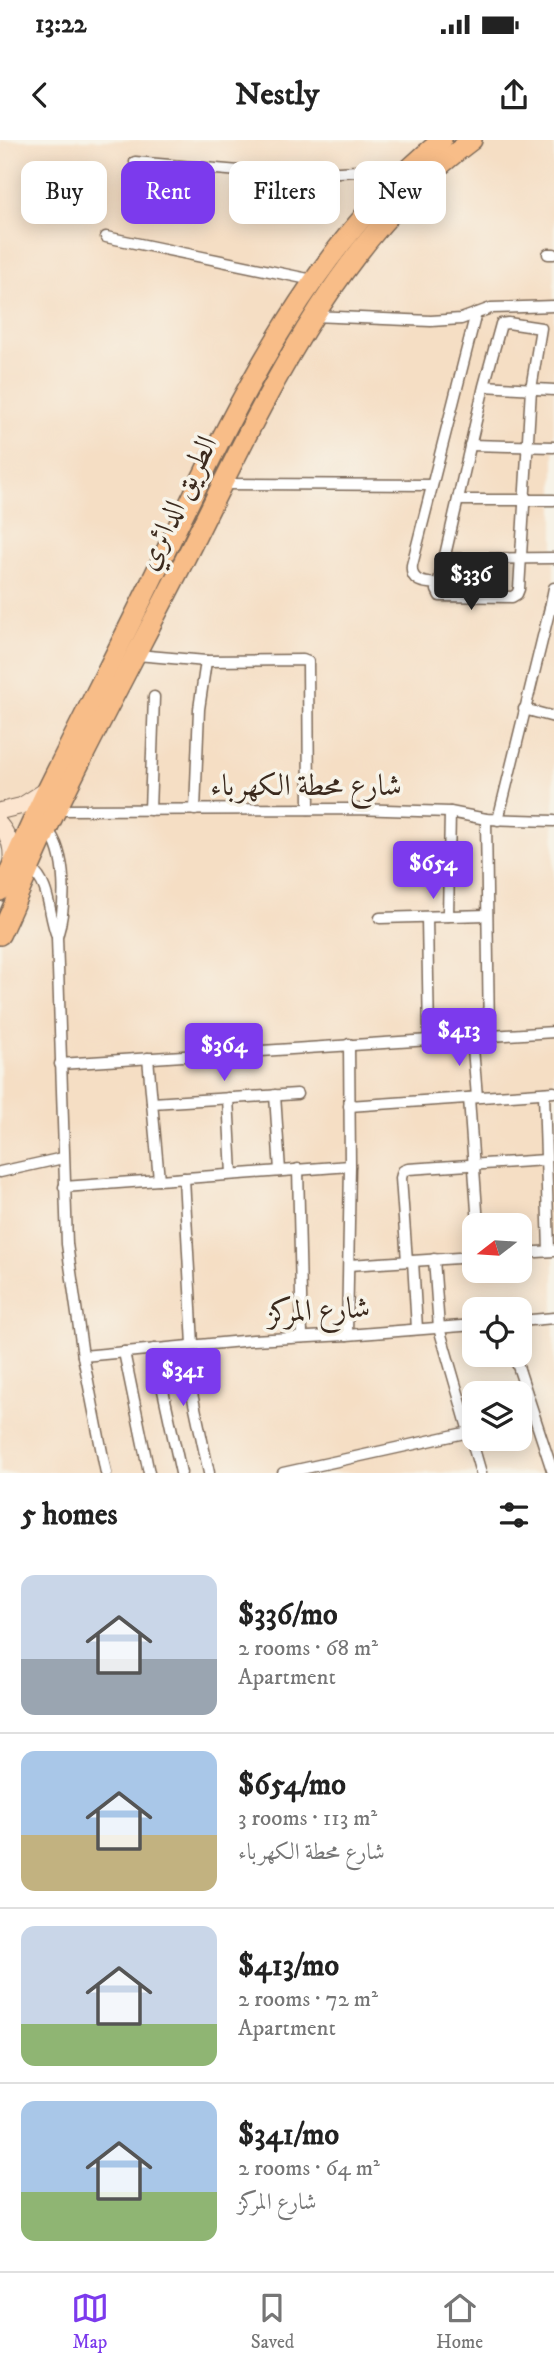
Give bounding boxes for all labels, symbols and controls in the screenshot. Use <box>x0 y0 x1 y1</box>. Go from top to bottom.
text: 13:22 <box>35 8 87 41</box>
text: Nestly <box>235 75 319 115</box>
icon: back <box>21 76 59 114</box>
icon: share <box>495 76 533 114</box>
chip: Buy <box>21 161 107 224</box>
chip: Rent <box>121 161 215 224</box>
chip: Filters <box>229 161 340 224</box>
chip: New <box>354 161 446 224</box>
street label: الطريق الدائري <box>130 430 230 578</box>
pin: $336 <box>430 552 512 612</box>
text: $336 <box>450 560 492 589</box>
street label: شارع محطة الكهرباء <box>210 768 402 810</box>
pin: $654 <box>392 842 474 901</box>
text: $654 <box>409 849 457 878</box>
pin: $413 <box>418 1009 500 1068</box>
text: $413 <box>438 1016 480 1045</box>
pin: $364 <box>183 1024 265 1083</box>
text: $364 <box>201 1031 247 1060</box>
north arrow <box>462 1213 532 1283</box>
map controls <box>462 1213 532 1451</box>
street label: شارع المركز <box>264 1290 371 1337</box>
button: locate <box>462 1297 532 1367</box>
pin: $341 <box>142 1348 224 1408</box>
text: $341 <box>162 1356 204 1385</box>
button: layers <box>462 1381 532 1451</box>
icon: filters <box>495 1496 533 1534</box>
text: 5 homes <box>21 1497 117 1534</box>
text: $336/mo <box>238 1597 338 1634</box>
icon: home <box>77 1603 161 1687</box>
text: 2 rooms · 68 m² <box>238 1634 378 1663</box>
text: Apartment <box>238 1663 336 1692</box>
text: $654/mo <box>238 1767 346 1804</box>
icon: home <box>77 1779 161 1863</box>
text: 3 rooms · 113 m² <box>238 1804 377 1833</box>
text: شارع محطة الكهرباء <box>238 1838 385 1867</box>
text: $413/mo <box>238 1948 339 1985</box>
icon: home <box>77 1954 161 2038</box>
text: 2 rooms · 72 m² <box>238 1985 378 2014</box>
text: Apartment <box>238 2014 336 2043</box>
text: $341/mo <box>238 2117 339 2154</box>
icon: home <box>77 2129 161 2213</box>
text: 2 rooms · 64 m² <box>238 2154 380 2183</box>
text: شارع المركز <box>238 2188 317 2217</box>
tab: Map <box>71 2289 109 2354</box>
tab: Saved <box>251 2289 294 2354</box>
tab: Home <box>436 2289 483 2354</box>

